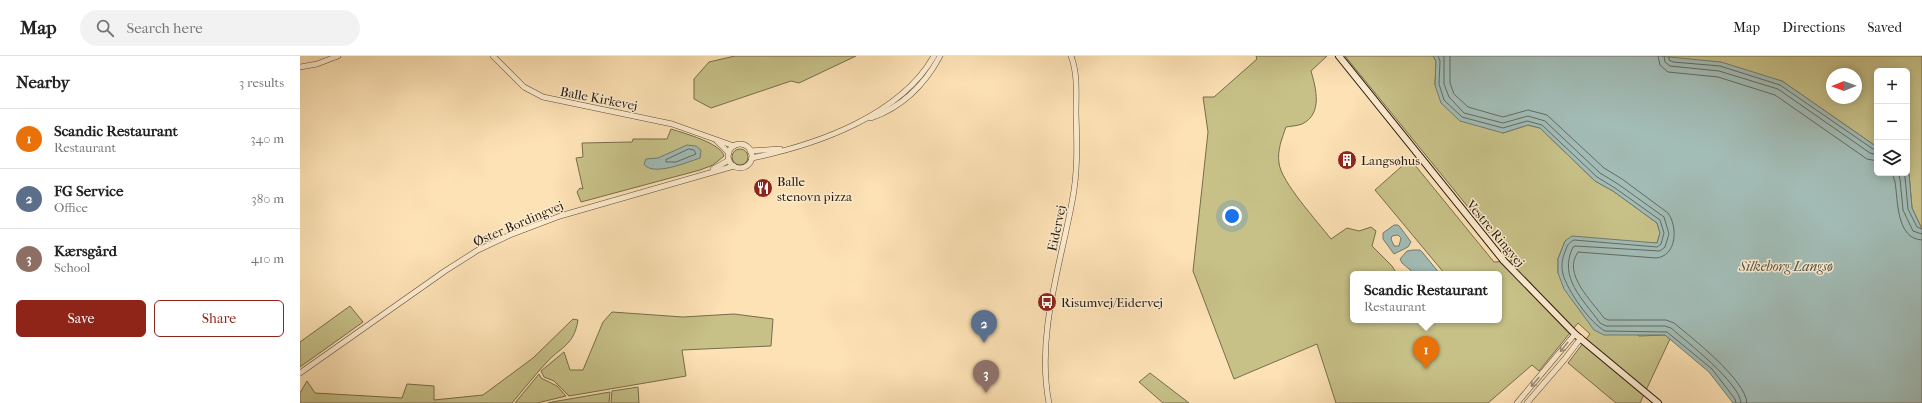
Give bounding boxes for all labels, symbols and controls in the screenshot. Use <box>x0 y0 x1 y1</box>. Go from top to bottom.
search box <box>80 10 360 46</box>
text: Map <box>20 17 56 39</box>
icon: search <box>94 17 116 39</box>
text: Search here <box>126 19 203 37</box>
text: Map <box>1733 19 1760 36</box>
text: Directions <box>1782 19 1845 36</box>
text: Saved <box>1867 19 1902 36</box>
north arrow <box>1826 68 1862 104</box>
map controls <box>1874 68 1910 176</box>
button: + <box>1874 68 1910 104</box>
text: Nearby <box>16 72 70 92</box>
text: 3 results <box>239 75 284 90</box>
street label: Balle Kirkevej <box>559 84 639 113</box>
button: − <box>1874 104 1910 140</box>
text: Scandic Restaurant <box>54 122 178 140</box>
text: 1 <box>27 131 31 146</box>
text: 340 m <box>250 131 284 146</box>
text: Restaurant <box>54 140 116 155</box>
button: layers <box>1874 140 1910 176</box>
building icon: Langsøhus <box>1336 149 1358 171</box>
place label: Langsøhus <box>1361 153 1420 168</box>
place label: Balle stenovn pizza <box>777 174 853 204</box>
restaurant icon: Balle stenovn pizza <box>752 177 774 199</box>
text: FG Service <box>54 182 123 200</box>
text: 2 <box>26 191 32 206</box>
text: 380 m <box>251 191 284 206</box>
street label: Vestre Ringvej <box>1463 196 1528 270</box>
street label: Øster Bordingvej <box>471 198 565 249</box>
text: Office <box>54 200 88 215</box>
street label: Eidervej <box>1044 204 1069 253</box>
your location <box>1222 206 1242 226</box>
text: Kærsgård <box>54 242 117 260</box>
text: 3 <box>26 251 32 266</box>
text: 410 m <box>251 251 284 266</box>
water label: Silkeborg Langsø <box>1738 258 1833 275</box>
text: School <box>54 260 90 275</box>
popup <box>1350 271 1502 323</box>
text: Scandic Restaurant <box>1364 281 1488 299</box>
bus stop icon: Risumvej/Eidervej <box>1036 291 1058 313</box>
place label: Risumvej/Eidervej <box>1061 295 1163 310</box>
text: Restaurant <box>1364 299 1426 314</box>
button: Save <box>16 300 146 337</box>
button: Share <box>154 300 284 337</box>
pin: 2 <box>971 310 997 343</box>
pin: 1 <box>1413 336 1439 369</box>
one-way arrow <box>1560 342 1569 353</box>
pin: 3 <box>973 360 999 393</box>
one-way arrow <box>1531 377 1540 387</box>

